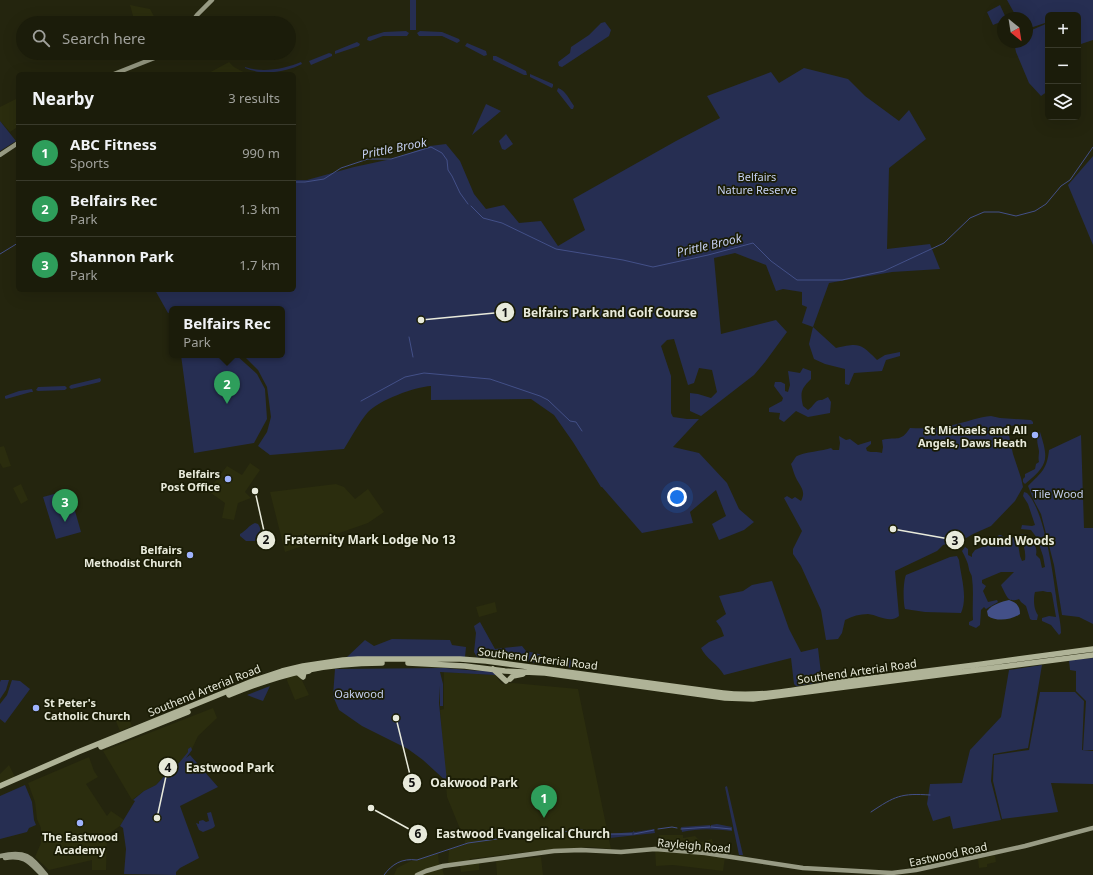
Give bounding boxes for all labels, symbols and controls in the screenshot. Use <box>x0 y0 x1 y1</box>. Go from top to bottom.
north arrow <box>997 12 1033 48</box>
map controls <box>1045 12 1081 120</box>
button: + <box>1045 12 1081 48</box>
search box <box>16 16 296 60</box>
icon: search <box>30 27 52 49</box>
text: Search here <box>62 28 145 48</box>
button: − <box>1045 48 1081 84</box>
button: layers <box>1045 84 1081 120</box>
text: Nearby <box>32 87 94 110</box>
text: 3 results <box>228 89 280 107</box>
water label: Prittle Brook <box>360 133 429 163</box>
text: ABC Fitness <box>70 134 157 154</box>
text: 1 <box>41 144 49 162</box>
text: 990 m <box>242 144 280 162</box>
text: Sports <box>70 154 109 172</box>
park label: Belfairs Nature Reserve <box>717 169 797 197</box>
text: Belfairs Rec <box>70 190 157 210</box>
text: 2 <box>41 200 49 218</box>
text: 1.3 km <box>239 200 280 218</box>
text: Park <box>70 210 97 228</box>
water label: Prittle Brook <box>675 229 744 261</box>
text: Shannon Park <box>70 246 174 266</box>
text: 3 <box>41 256 49 274</box>
text: 1.7 km <box>239 256 280 274</box>
text: Park <box>70 266 97 284</box>
callout: Belfairs Park and Golf Course <box>495 300 705 324</box>
text: 1 <box>502 304 508 321</box>
text: Belfairs Park and Golf Course <box>523 304 697 321</box>
popup <box>169 306 285 358</box>
text: Belfairs Rec <box>183 313 271 333</box>
text: Park <box>183 333 211 351</box>
pin: 2 <box>214 371 240 404</box>
place label: St Michaels and All Angels, Daws Heath <box>918 422 1027 450</box>
marker: St Michaels and All Angels, Daws Heath <box>1030 430 1040 440</box>
place label: Belfairs Post Office <box>160 466 220 494</box>
marker: Belfairs Post Office <box>223 474 233 484</box>
park label: Tile Wood <box>1033 486 1083 501</box>
your location <box>667 487 687 507</box>
pin: 3 <box>52 489 78 522</box>
callout: Fraternity Mark Lodge No 13 <box>256 528 464 552</box>
callout: Pound Woods <box>945 528 1063 552</box>
text: 2 <box>263 531 270 548</box>
text: Fraternity Mark Lodge No 13 <box>284 531 456 548</box>
text: 3 <box>952 532 959 549</box>
text: Pound Woods <box>973 532 1055 549</box>
place label: Belfairs Methodist Church <box>84 542 182 570</box>
marker: Belfairs Methodist Church <box>185 550 195 560</box>
street label: Southend Arterial Road <box>477 643 599 673</box>
street label: Southend Arterial Road <box>796 655 918 687</box>
street label: Southend Arterial Road <box>145 661 263 719</box>
park label: Oakwood <box>334 686 384 701</box>
place label: St Peter's Catholic Church <box>44 695 130 723</box>
marker: St Peter's Catholic Church <box>31 703 41 713</box>
callout: Eastwood Park <box>158 755 283 779</box>
text: 4 <box>165 759 172 776</box>
text: Eastwood Park <box>186 759 275 776</box>
callout: Oakwood Park <box>402 771 526 795</box>
text: 5 <box>409 774 416 791</box>
text: Oakwood Park <box>430 774 518 791</box>
pin: 1 <box>531 785 557 818</box>
marker: The Eastwood Academy <box>75 818 85 828</box>
callout: Eastwood Evangelical Church <box>408 822 619 846</box>
text: 6 <box>415 825 422 842</box>
text: Eastwood Evangelical Church <box>436 825 610 842</box>
place label: The Eastwood Academy <box>42 829 118 857</box>
street label: Rayleigh Road <box>657 834 731 856</box>
street label: Eastwood Road <box>908 838 988 870</box>

